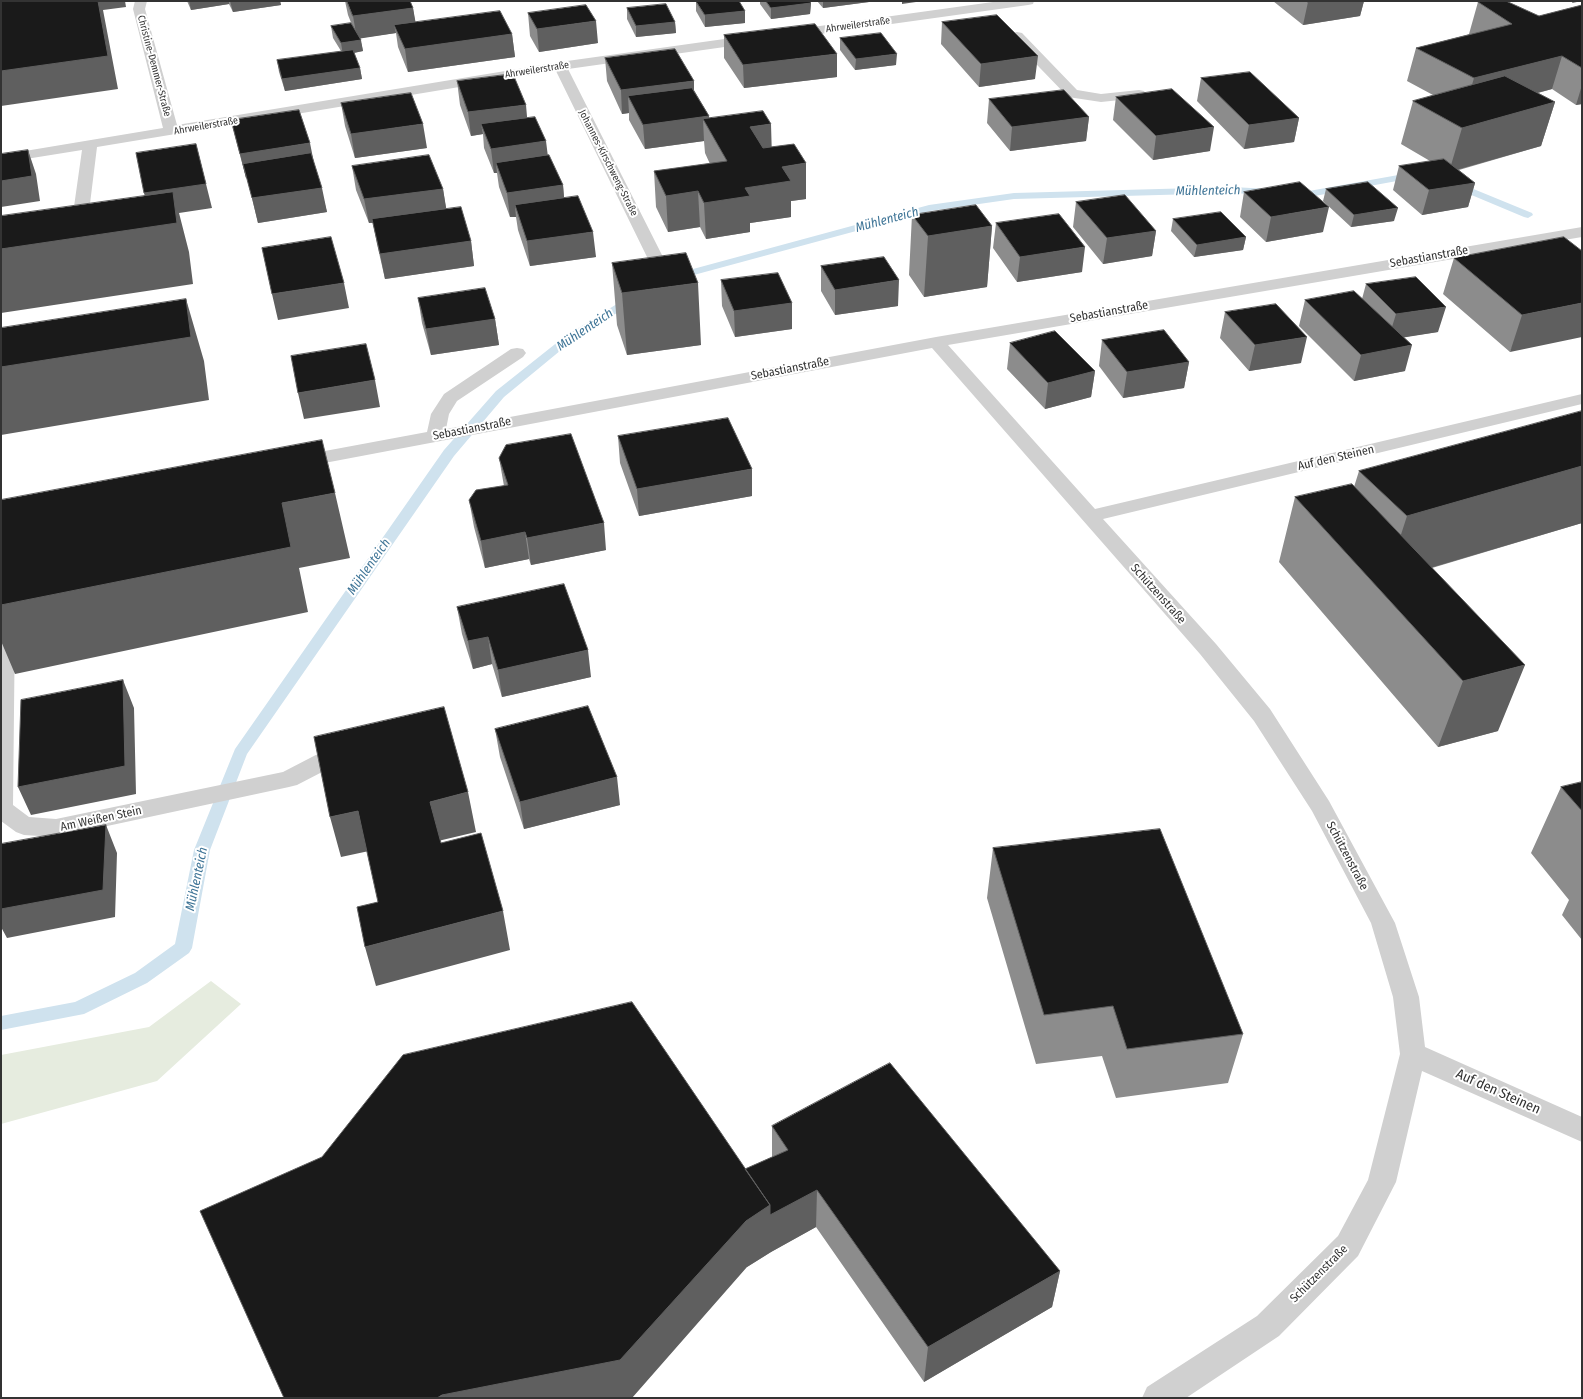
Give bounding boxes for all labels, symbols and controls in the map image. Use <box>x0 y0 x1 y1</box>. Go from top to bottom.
street label: Christine-Demmer-Straße <box>135 14 173 118</box>
street label: Ahrweilerstraße <box>825 15 891 35</box>
street label: Ahrweilerstraße <box>504 59 570 81</box>
street label: Johannes-Kirschweng-Straße <box>576 108 640 218</box>
street label: Ahrweilerstraße <box>173 114 239 138</box>
water label: Mühlenteich <box>1175 183 1241 199</box>
water label: Mühlenteich <box>854 204 920 236</box>
street label: Sebastianstraße <box>1389 243 1469 271</box>
street label: Sebastianstraße <box>1069 298 1149 326</box>
water label: Mühlenteich <box>554 305 616 355</box>
street label: Sebastianstraße <box>750 354 830 384</box>
street label: Sebastianstraße <box>432 414 512 444</box>
street label: Auf den Steinen <box>1296 442 1376 474</box>
water label: Mühlenteich <box>344 536 394 598</box>
street label: Schützenstraße <box>1127 561 1189 627</box>
street label: Am Weißen Stein <box>59 803 143 835</box>
street label: Schützenstraße <box>1323 819 1371 893</box>
water label: Mühlenteich <box>183 846 211 912</box>
street label: Auf den Steinen <box>1453 1066 1543 1118</box>
street label: Schützenstraße <box>1287 1242 1351 1306</box>

